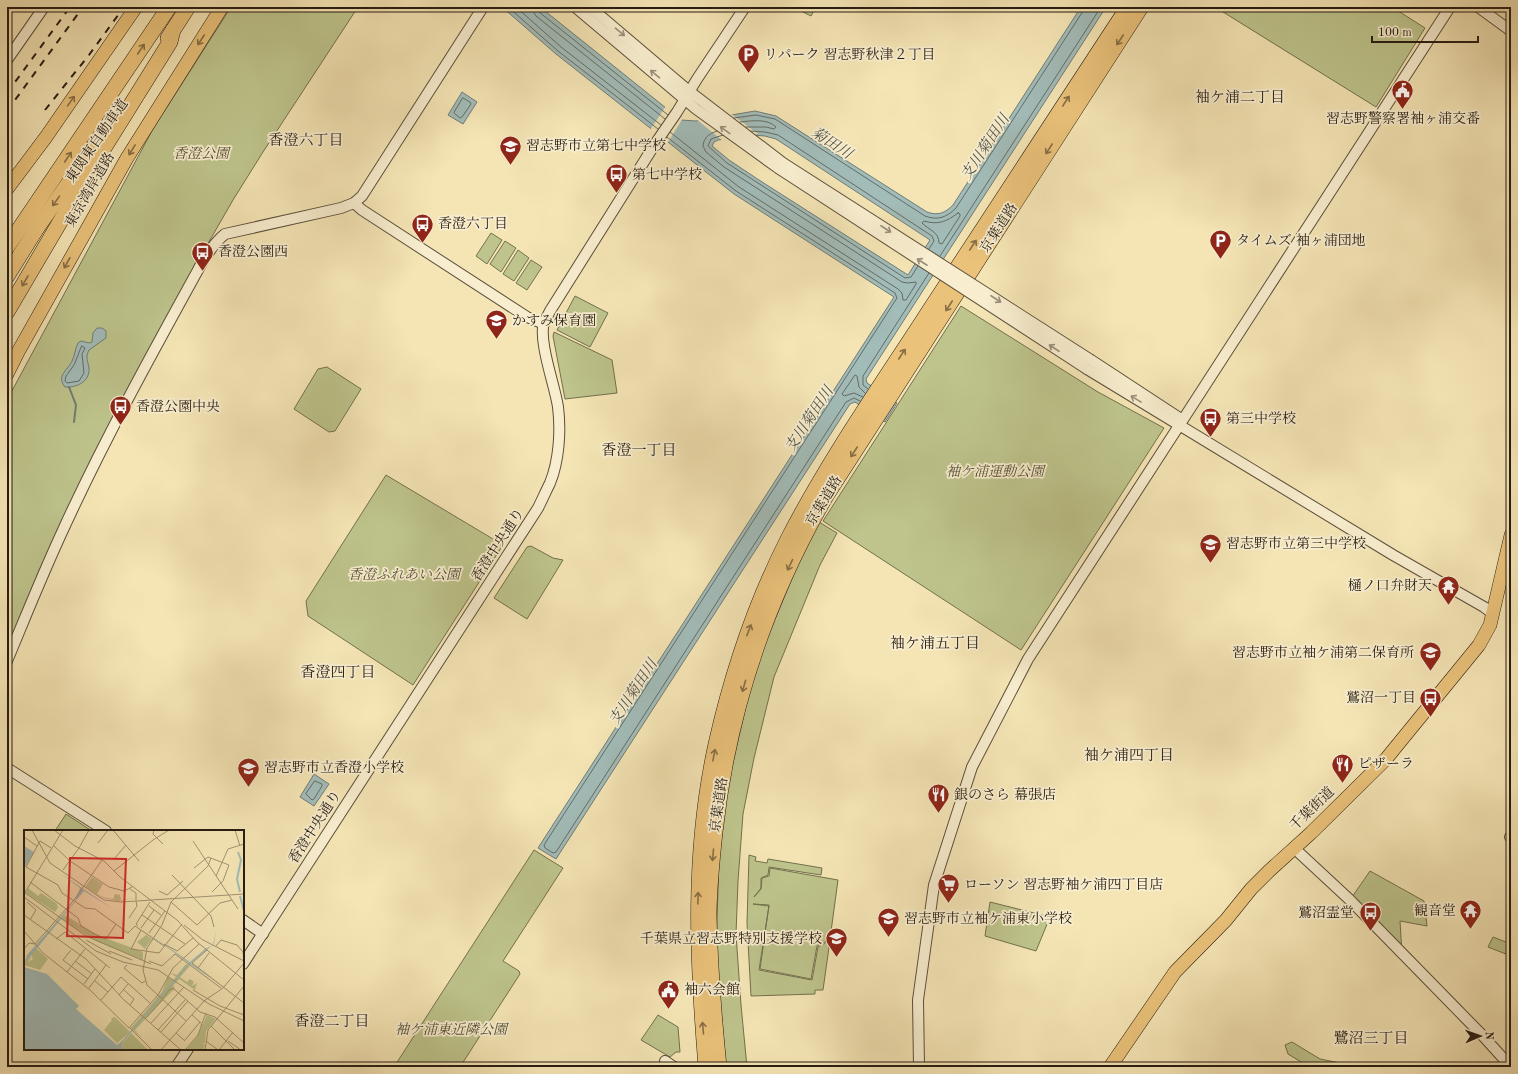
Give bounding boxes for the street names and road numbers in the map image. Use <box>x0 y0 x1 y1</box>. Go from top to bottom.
street label: 東関東自動車道 <box>62 96 131 185</box>
street label: 東京湾岸道路 <box>62 150 117 230</box>
street label: 京葉道路 <box>977 200 1020 255</box>
street label: 京葉道路 <box>803 473 844 529</box>
street label: 香澄中央通り <box>468 505 527 584</box>
street label: 京葉道路 <box>707 776 730 834</box>
street label: 千葉街道 <box>1286 784 1337 833</box>
street label: 香澄中央通り <box>285 787 344 866</box>

